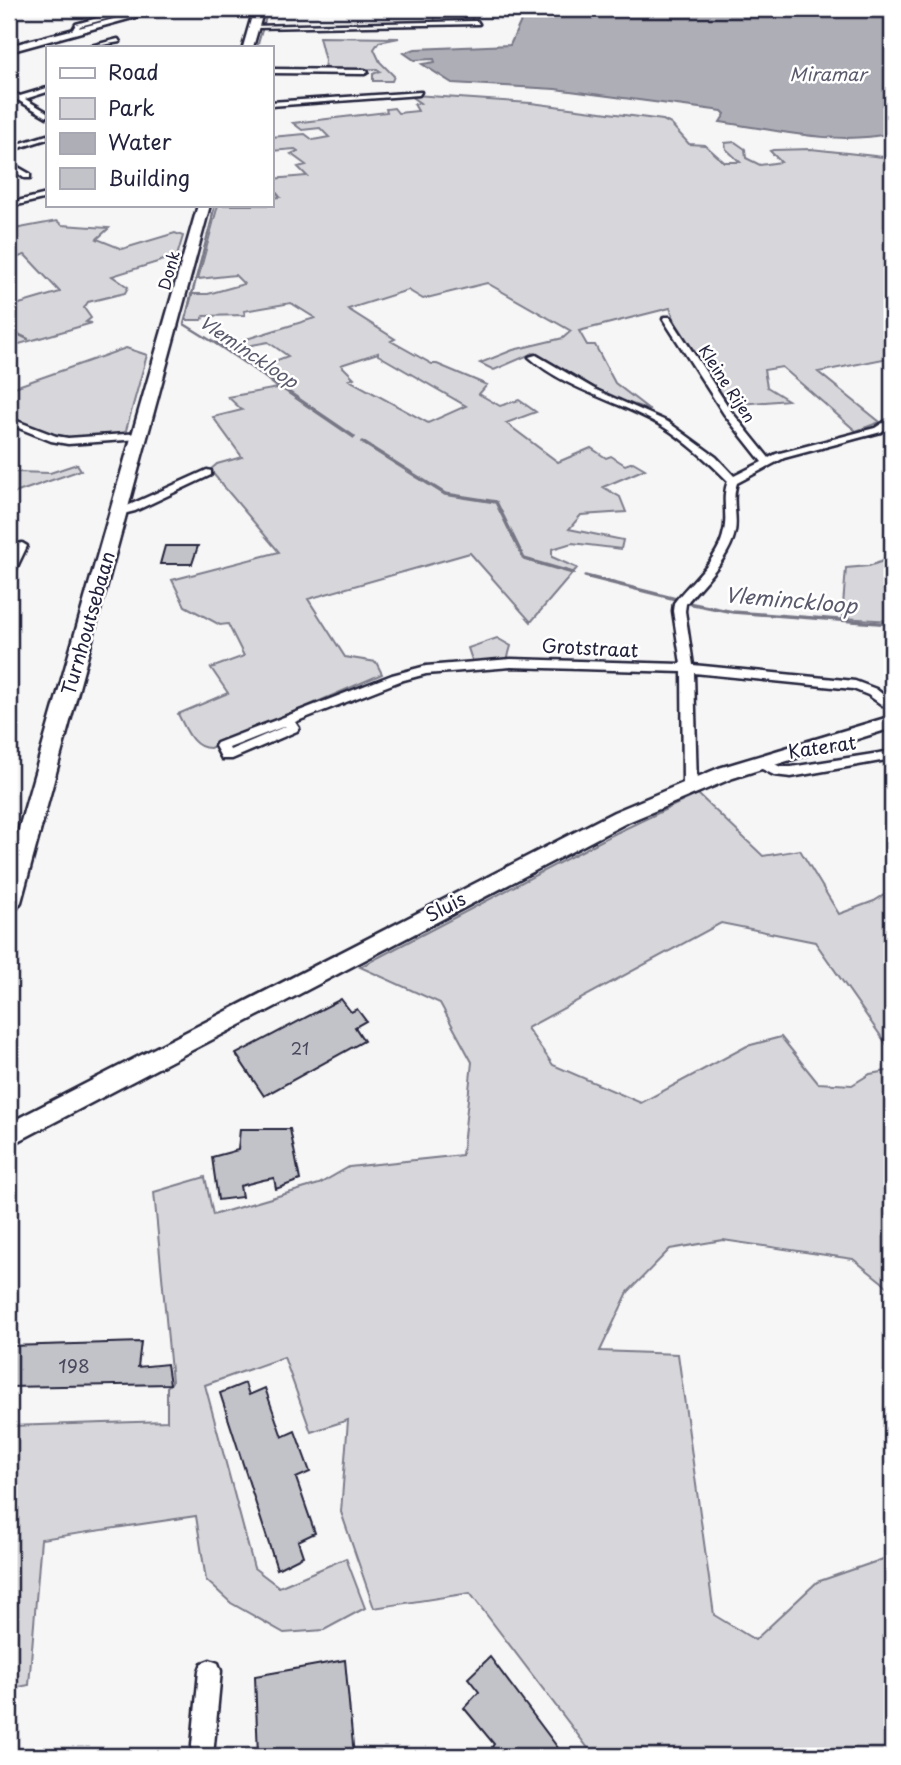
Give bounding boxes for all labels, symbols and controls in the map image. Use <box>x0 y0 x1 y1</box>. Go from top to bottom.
legend <box>46 46 273 206</box>
text: Road <box>108 55 159 87</box>
water label: Miramar <box>790 60 869 87</box>
text: Park <box>108 91 155 123</box>
text: Water <box>108 125 172 157</box>
text: Building <box>108 161 190 193</box>
street label: Donk <box>151 247 185 293</box>
water label: Vleminckloop <box>194 308 305 395</box>
street label: Kleine Rijen <box>694 339 762 427</box>
street label: Turnhoutsebaan <box>53 548 121 698</box>
water label: Vleminckloop <box>724 577 860 621</box>
street label: Grotstraat <box>541 630 639 664</box>
street label: Katerat <box>786 727 858 765</box>
street label: Sluis <box>420 884 470 928</box>
house number: 21 <box>291 1036 309 1060</box>
house number: 198 <box>58 1351 90 1379</box>

